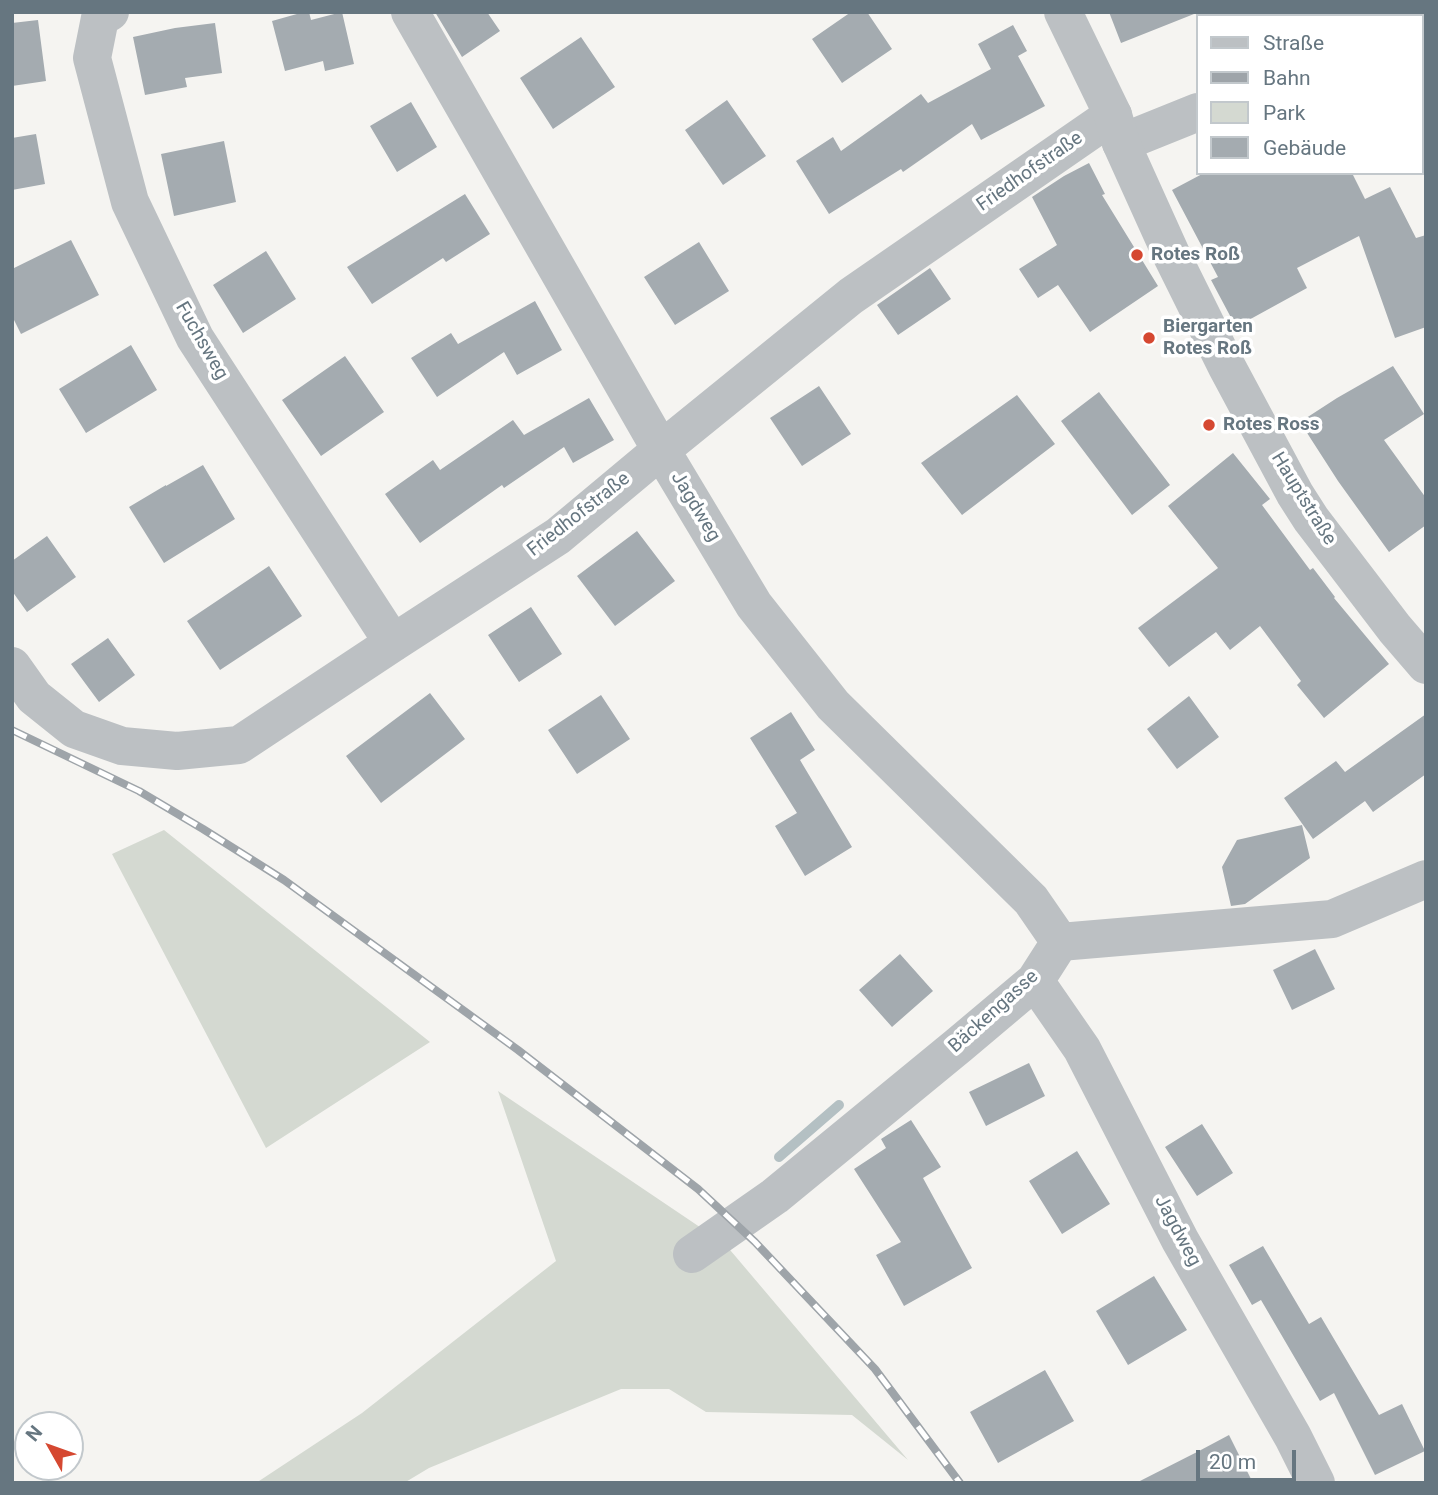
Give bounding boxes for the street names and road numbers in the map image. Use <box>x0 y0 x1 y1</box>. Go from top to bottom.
street label: Friedhofstraße <box>973 127 1087 217</box>
street label: Fuchsweg <box>170 298 232 384</box>
street label: Hauptstraße <box>1265 448 1341 550</box>
street label: Friedhofstraße <box>523 468 635 562</box>
street label: Jagdweg <box>665 468 725 546</box>
street label: Bäckengasse <box>944 966 1044 1058</box>
street label: Jagdweg <box>1149 1192 1205 1270</box>

